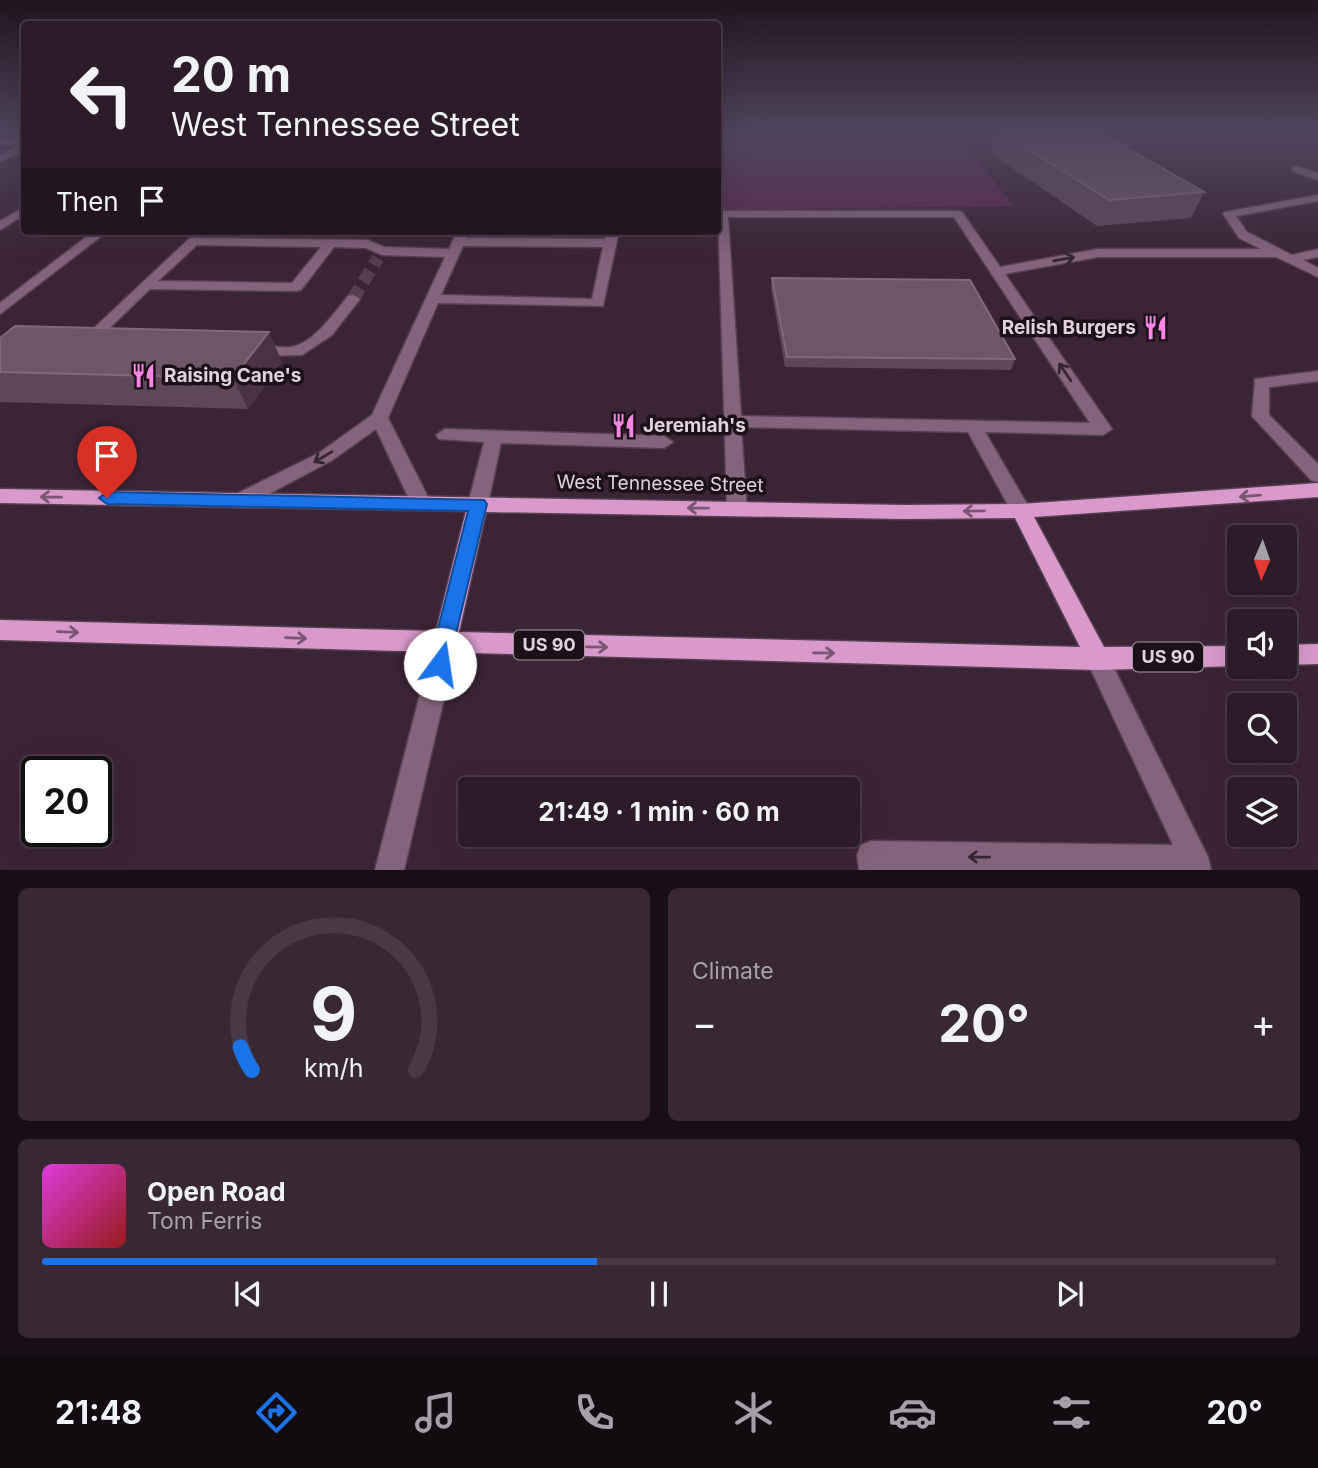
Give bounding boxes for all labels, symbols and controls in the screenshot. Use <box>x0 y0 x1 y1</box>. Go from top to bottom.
text: 20 m <box>171 45 291 104</box>
icon: left <box>56 49 147 140</box>
text: West Tennessee Street <box>171 105 520 144</box>
icon: arrive <box>133 182 171 220</box>
text: Then <box>56 186 119 217</box>
one-way arrow <box>1052 252 1075 265</box>
restaurant icon: Relish Burgers <box>1142 313 1170 341</box>
place label: Relish Burgers <box>1002 316 1136 339</box>
restaurant icon: Raising Cane's <box>130 361 158 389</box>
one-way arrow <box>1058 363 1072 382</box>
place label: Raising Cane's <box>164 364 301 387</box>
restaurant icon: Jeremiah's <box>609 411 637 439</box>
place label: Jeremiah's <box>643 414 746 437</box>
pin <box>77 426 137 498</box>
icon: arrive <box>88 437 126 475</box>
one-way arrow <box>313 451 333 465</box>
street label: West Tennessee Street <box>556 470 764 497</box>
one-way arrow <box>39 490 62 504</box>
one-way arrow <box>1239 490 1262 503</box>
one-way arrow <box>686 501 709 515</box>
one-way arrow <box>963 505 986 518</box>
north arrow <box>1227 525 1297 595</box>
map controls <box>1227 525 1297 847</box>
button: sound <box>1227 609 1297 679</box>
one-way arrow <box>56 625 79 638</box>
position arrow <box>403 627 477 701</box>
road number: US 90 <box>514 630 584 660</box>
one-way arrow <box>284 632 307 645</box>
one-way arrow <box>585 640 608 653</box>
road number: US 90 <box>1133 642 1203 672</box>
one-way arrow <box>812 646 835 659</box>
button: search <box>1227 693 1297 763</box>
speed limit sign: 20 <box>21 756 112 847</box>
button: layers <box>1227 777 1297 847</box>
text: 21:49 · 1 min · 60 m <box>538 796 780 827</box>
one-way arrow <box>967 850 990 864</box>
text: Climate <box>692 957 774 985</box>
text: 9 <box>310 970 358 1059</box>
text: 20° <box>938 992 1030 1055</box>
text: − <box>692 1000 717 1046</box>
text: + <box>1251 1000 1276 1046</box>
text: km/h <box>304 1053 364 1083</box>
text: Open Road <box>147 1176 286 1207</box>
text: Tom Ferris <box>147 1207 262 1235</box>
icon: previous <box>229 1275 267 1313</box>
icon: pause <box>640 1275 678 1313</box>
icon: next <box>1051 1275 1089 1313</box>
icon: directions <box>252 1388 301 1437</box>
icon: music <box>411 1388 460 1437</box>
icon: phone <box>570 1388 619 1437</box>
icon: climate <box>729 1388 778 1437</box>
icon: car <box>888 1388 937 1437</box>
icon: filters <box>1047 1388 1096 1437</box>
text: 21:48 <box>55 1393 142 1432</box>
text: 20° <box>1206 1393 1263 1432</box>

